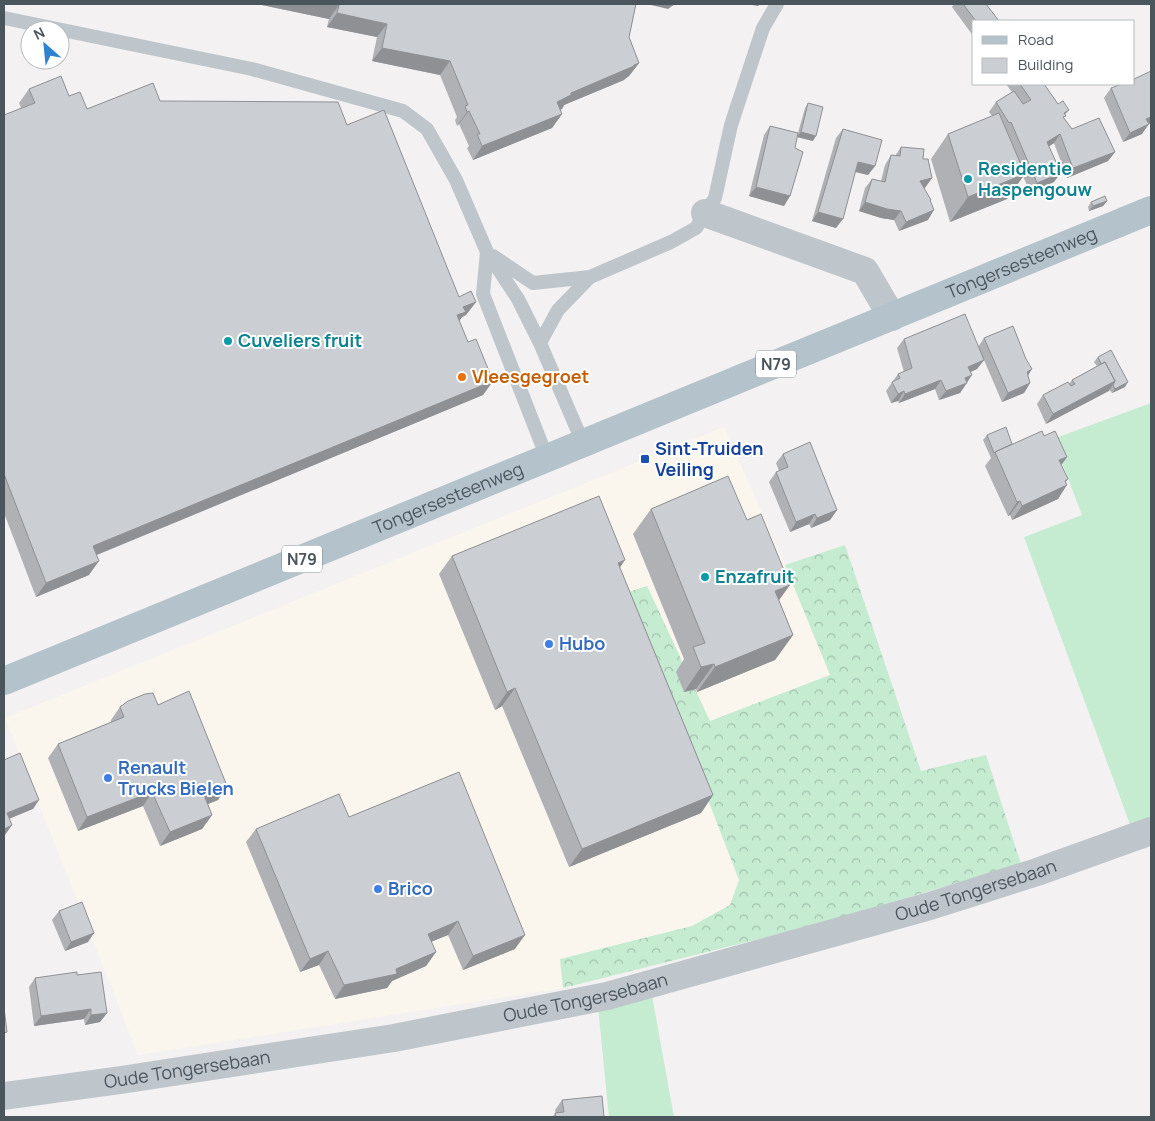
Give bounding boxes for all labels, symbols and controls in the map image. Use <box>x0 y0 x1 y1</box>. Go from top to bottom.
north arrow <box>20 20 70 70</box>
legend <box>972 20 1135 85</box>
text: N <box>30 22 48 44</box>
text: Road <box>1018 29 1054 50</box>
text: Building <box>1018 54 1073 75</box>
place label: Residentie Haspengouw <box>978 156 1092 201</box>
marker: Residentie Haspengouw <box>962 173 974 185</box>
street label: Tongersesteenweg <box>942 221 1100 304</box>
place label: Cuveliers fruit <box>238 328 362 352</box>
marker: Cuveliers fruit <box>222 335 234 347</box>
road number: N79 <box>756 350 796 378</box>
place label: Vleesgegroet <box>472 364 589 388</box>
marker: Vleesgegroet <box>456 371 468 383</box>
place label: Sint-Truiden Veiling <box>655 436 764 481</box>
marker: Sint-Truiden Veiling <box>639 453 651 465</box>
street label: Tongersesteenweg <box>369 456 526 539</box>
road number: N79 <box>282 546 322 572</box>
place label: Enzafruit <box>715 564 794 588</box>
marker: Enzafruit <box>699 571 711 583</box>
place label: Hubo <box>559 631 605 655</box>
marker: Hubo <box>543 638 555 650</box>
place label: Renault Trucks Bielen <box>118 755 234 800</box>
marker: Renault Trucks Bielen <box>102 772 114 784</box>
street label: Oude Tongersebaan <box>892 853 1060 926</box>
place label: Brico <box>388 876 433 900</box>
marker: Brico <box>372 883 384 895</box>
street label: Oude Tongersebaan <box>501 967 670 1027</box>
street label: Oude Tongersebaan <box>102 1044 272 1093</box>

